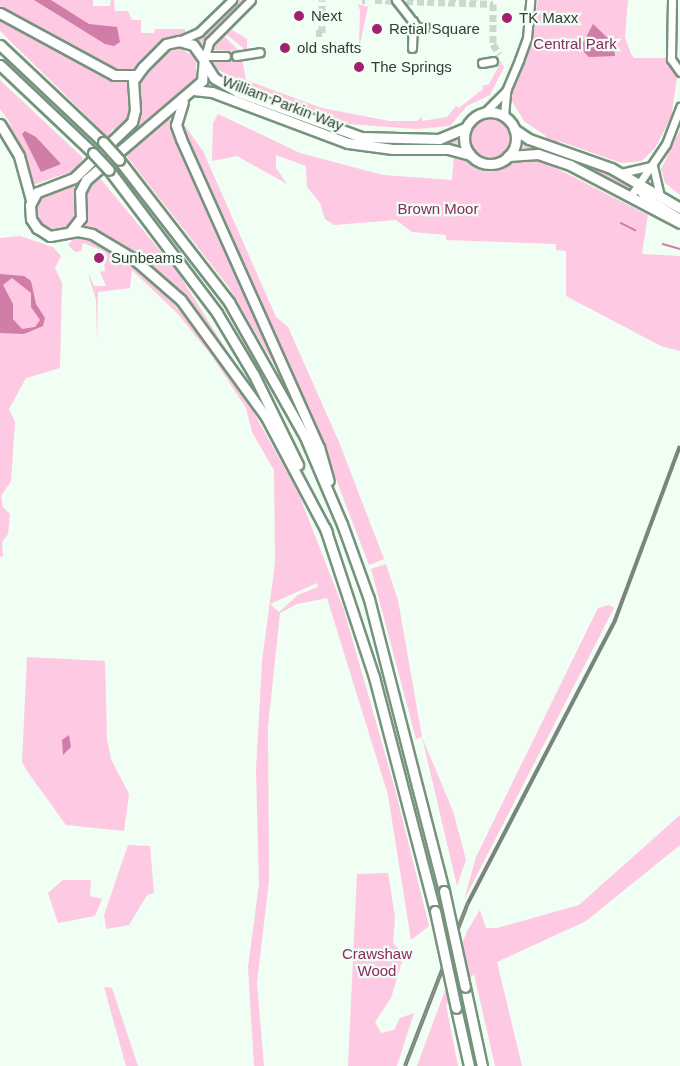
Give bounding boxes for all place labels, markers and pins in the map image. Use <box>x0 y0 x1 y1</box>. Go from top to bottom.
place label: Next <box>311 7 342 25</box>
marker: Next <box>292 9 306 23</box>
place label: TK Maxx <box>519 9 578 27</box>
marker: TK Maxx <box>500 11 514 25</box>
place label: Retial Square <box>389 20 480 38</box>
marker: Retial Square <box>370 22 384 36</box>
place label: old shafts <box>297 39 361 57</box>
marker: old shafts <box>278 41 292 55</box>
place label: The Springs <box>371 58 452 76</box>
marker: The Springs <box>352 60 366 74</box>
place label: Sunbeams <box>111 249 183 267</box>
marker: Sunbeams <box>92 251 106 265</box>

